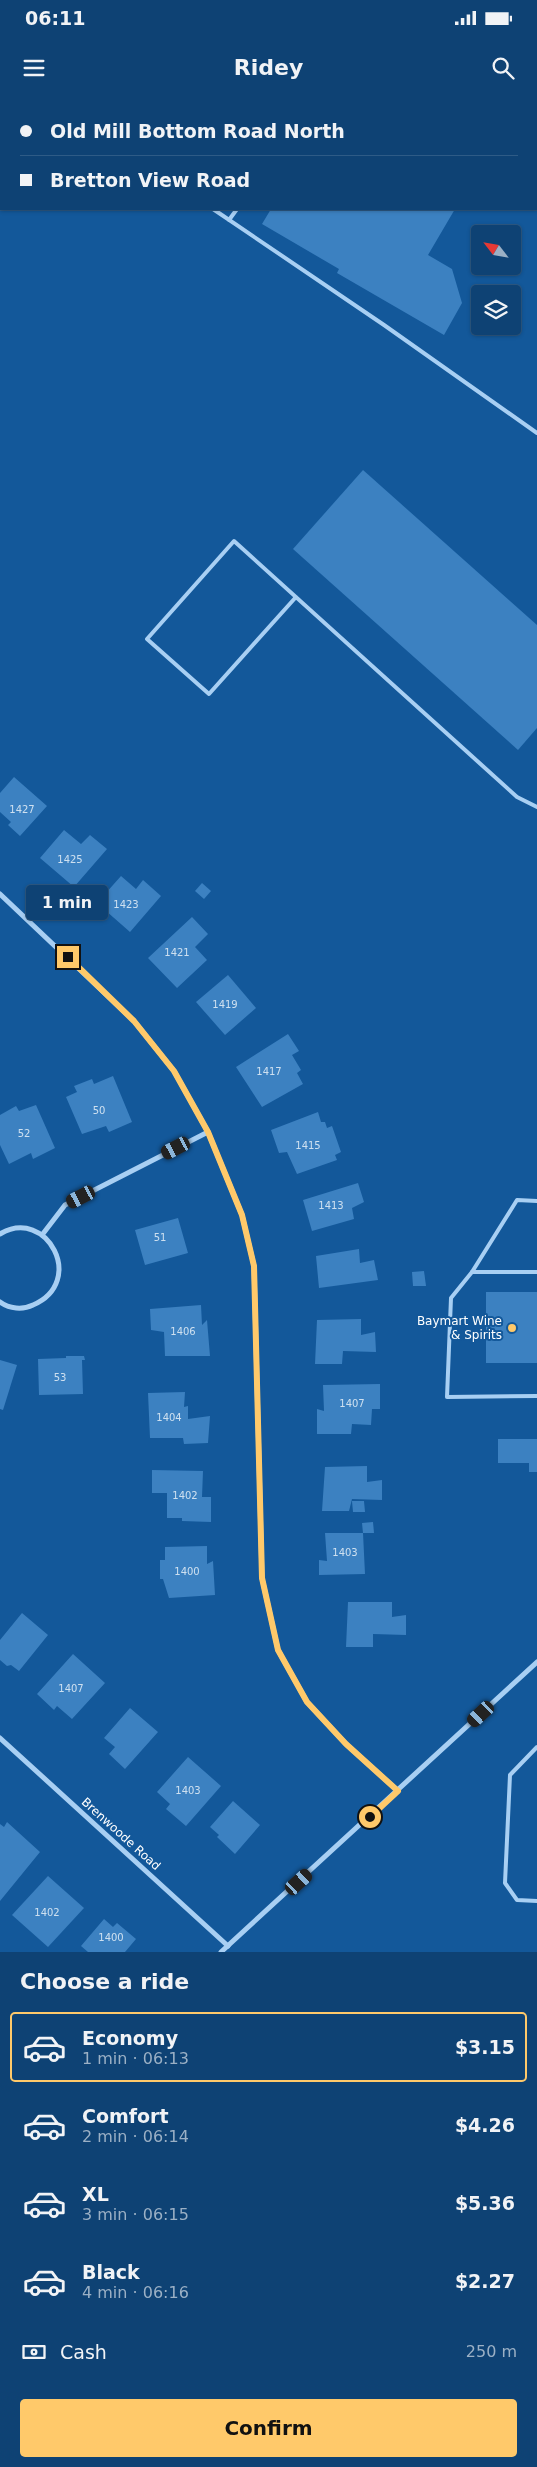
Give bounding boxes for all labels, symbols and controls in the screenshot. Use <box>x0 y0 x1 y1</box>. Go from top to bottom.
text: 06:11 <box>25 7 85 29</box>
icon: menu <box>20 54 48 82</box>
icon: search <box>489 54 517 82</box>
text: Ridey <box>234 55 303 80</box>
text: Old Mill Bottom Road North <box>50 120 345 142</box>
text: Bretton View Road <box>50 169 250 191</box>
north arrow <box>471 225 521 275</box>
map controls <box>471 225 521 335</box>
button: layers <box>471 285 521 335</box>
house number: 1427 <box>9 804 35 815</box>
house number: 1425 <box>57 854 83 865</box>
callout: 1 min <box>27 884 109 920</box>
text: 1 min <box>42 893 92 912</box>
house number: 1423 <box>113 899 139 910</box>
route end <box>57 946 79 968</box>
house number: 1421 <box>164 947 190 958</box>
house number: 1419 <box>212 999 238 1010</box>
house number: 1417 <box>256 1066 282 1077</box>
house number: 50 <box>93 1105 105 1116</box>
house number: 52 <box>18 1128 30 1139</box>
car <box>159 1135 192 1161</box>
house number: 1415 <box>295 1140 321 1151</box>
car <box>64 1184 97 1210</box>
house number: 1413 <box>318 1200 344 1211</box>
house number: 51 <box>154 1232 166 1243</box>
place label: Baymart Wine & Spirits <box>417 1314 502 1342</box>
marker: Baymart Wine & Spirits <box>506 1322 518 1334</box>
house number: 1406 <box>170 1326 196 1337</box>
house number: 53 <box>54 1372 66 1383</box>
house number: 1407 <box>339 1398 365 1409</box>
house number: 1404 <box>156 1412 182 1423</box>
house number: 1402 <box>172 1490 198 1501</box>
house number: 1403 <box>332 1547 358 1558</box>
house number: 1400 <box>174 1566 200 1577</box>
house number: 1407 <box>58 1683 84 1694</box>
car <box>464 1698 497 1730</box>
house number: 1403 <box>175 1785 201 1796</box>
street label: Brenwoode Road <box>79 1795 163 1873</box>
route start <box>359 1806 381 1828</box>
car <box>282 1866 315 1898</box>
house number: 1402 <box>34 1907 60 1918</box>
house number: 1400 <box>98 1932 124 1943</box>
text: Choose a ride <box>20 1969 189 1994</box>
icon: car <box>22 2025 67 2070</box>
text: Economy <box>82 2027 178 2049</box>
text: $3.15 <box>455 2036 515 2058</box>
text: 1 min · 06:13 <box>82 2049 189 2068</box>
icon: car <box>22 2103 67 2148</box>
text: Comfort <box>82 2105 169 2127</box>
text: $4.26 <box>455 2114 515 2136</box>
text: 2 min · 06:14 <box>82 2127 189 2146</box>
icon: car <box>22 2181 67 2226</box>
text: XL <box>82 2183 109 2205</box>
text: $5.36 <box>455 2192 515 2214</box>
text: 3 min · 06:15 <box>82 2205 189 2224</box>
icon: car <box>22 2259 67 2304</box>
text: Black <box>82 2261 140 2283</box>
text: $2.27 <box>455 2270 515 2292</box>
text: 4 min · 06:16 <box>82 2283 189 2302</box>
icon: cash <box>20 2338 48 2366</box>
text: Cash <box>60 2341 107 2363</box>
text: 250 m <box>466 2342 517 2361</box>
button: Confirm <box>20 2399 517 2457</box>

